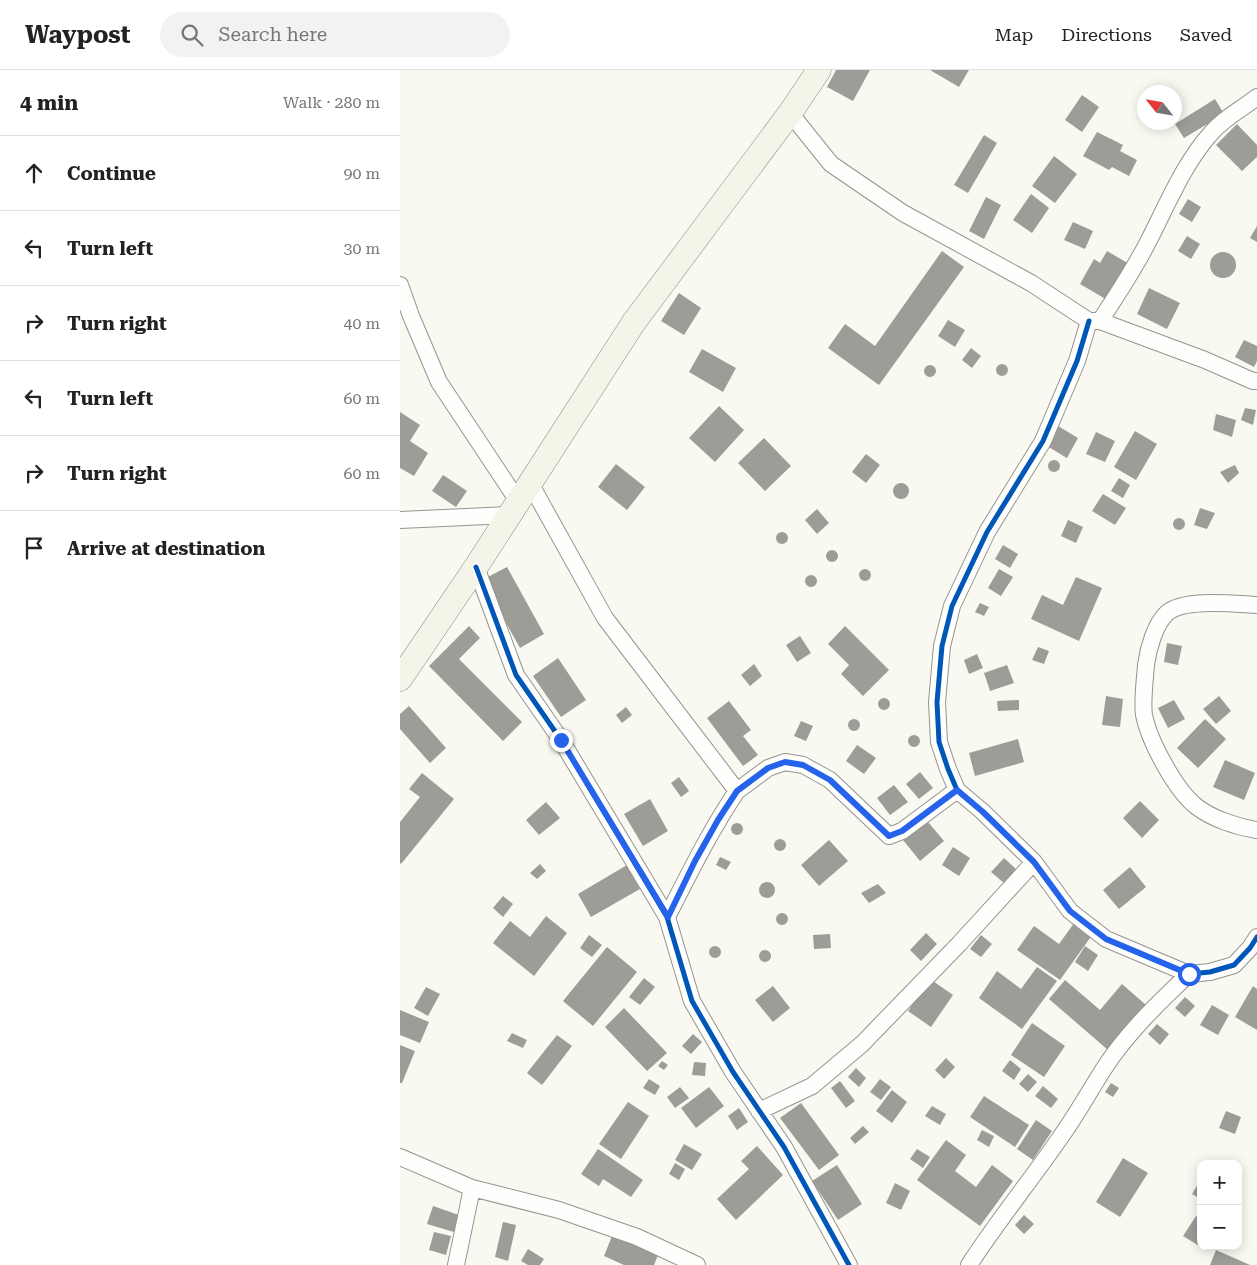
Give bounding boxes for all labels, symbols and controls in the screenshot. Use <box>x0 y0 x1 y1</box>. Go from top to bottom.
search box <box>160 12 510 57</box>
text: Waypost <box>25 21 130 49</box>
icon: search <box>178 21 206 49</box>
text: Search here <box>218 23 327 46</box>
text: Map <box>995 24 1033 45</box>
text: Directions <box>1061 24 1152 45</box>
text: Saved <box>1180 24 1232 45</box>
north arrow <box>1137 85 1182 130</box>
text: 4 min <box>20 91 78 115</box>
text: Walk · 280 m <box>283 93 380 112</box>
icon: ahead <box>20 159 48 187</box>
text: Continue <box>67 162 156 185</box>
text: 90 m <box>343 164 380 183</box>
icon: left <box>20 234 48 262</box>
text: Turn left <box>67 237 153 260</box>
text: 30 m <box>343 239 380 258</box>
icon: right <box>20 309 48 337</box>
text: Turn right <box>67 312 167 335</box>
text: 40 m <box>343 314 380 333</box>
icon: left <box>20 384 48 412</box>
text: Turn left <box>67 387 153 410</box>
text: 60 m <box>343 389 380 408</box>
icon: right <box>20 459 48 487</box>
text: Turn right <box>67 462 167 485</box>
text: 60 m <box>343 464 380 483</box>
icon: arrive <box>20 534 48 562</box>
text: Arrive at destination <box>67 537 265 560</box>
route end <box>550 729 573 752</box>
route start <box>1178 963 1201 986</box>
map controls <box>1197 1160 1242 1250</box>
button: + <box>1197 1160 1242 1205</box>
button: − <box>1197 1205 1242 1250</box>

